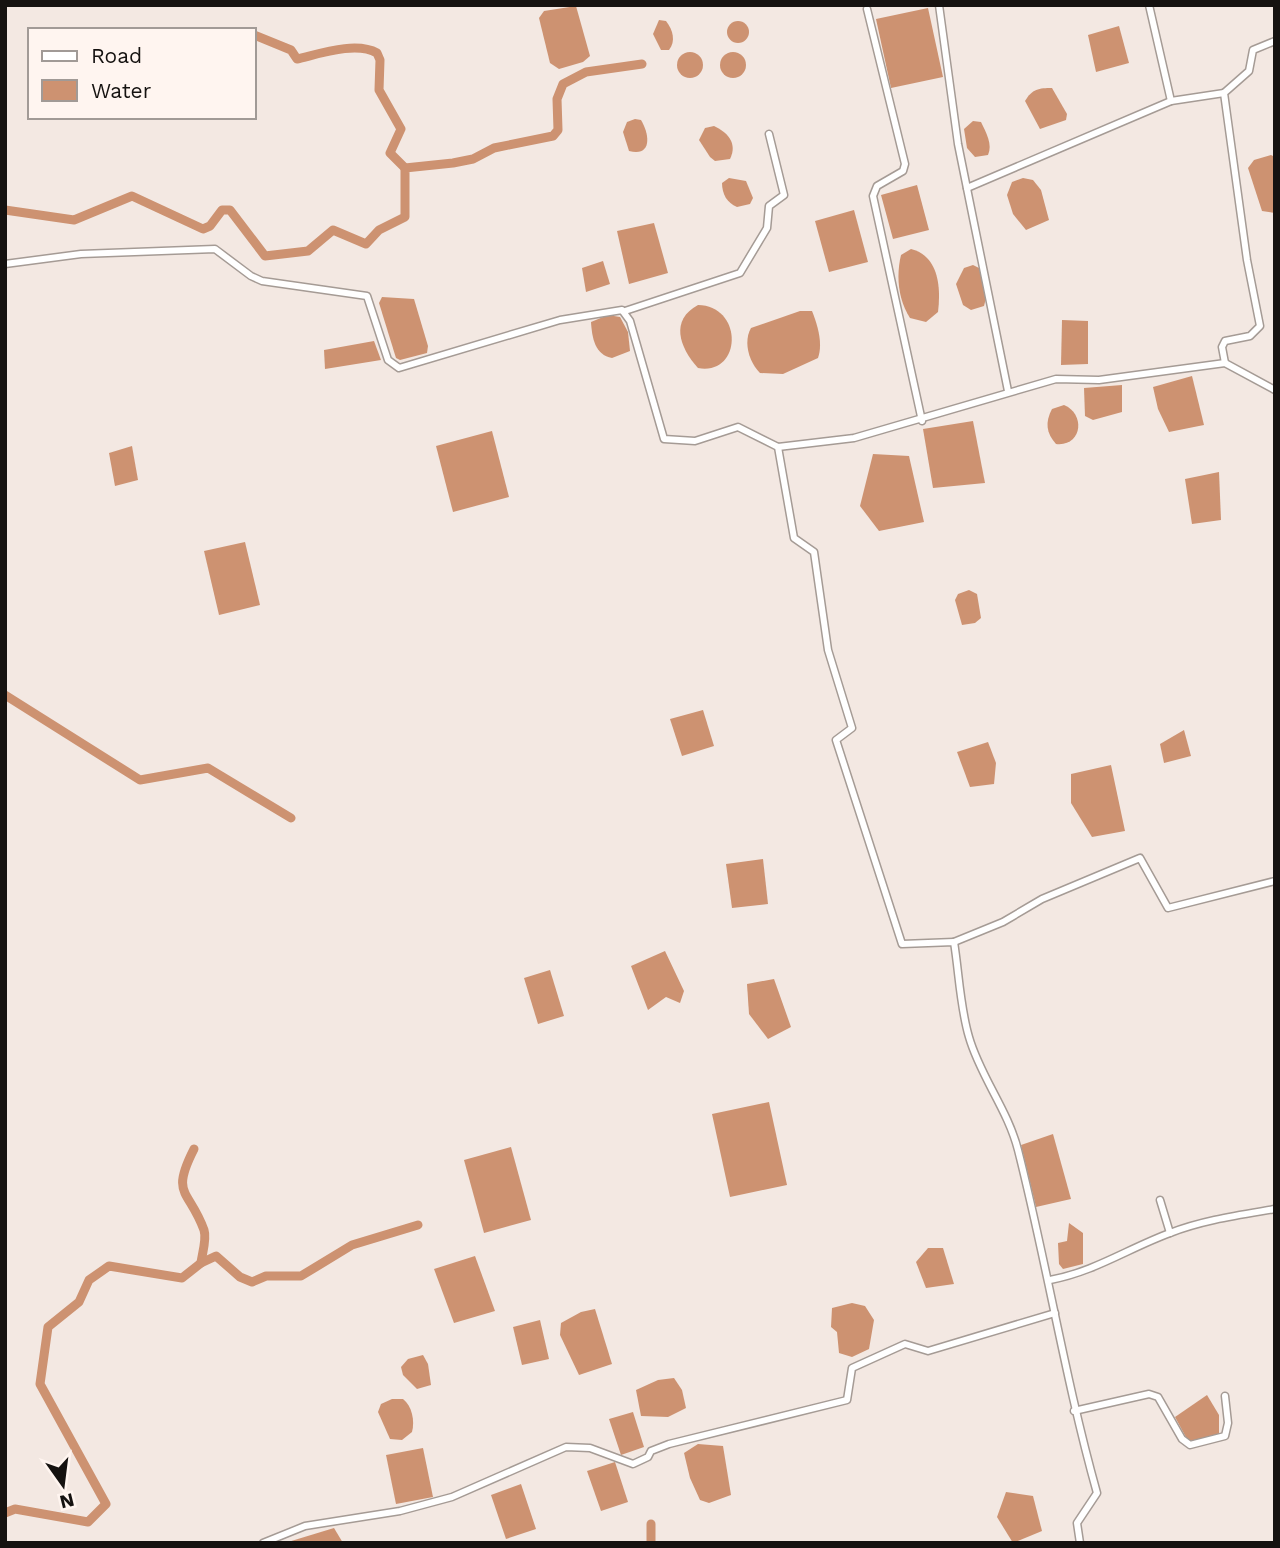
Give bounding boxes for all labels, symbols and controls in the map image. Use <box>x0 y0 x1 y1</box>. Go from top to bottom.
legend <box>28 28 256 119</box>
text: Road <box>91 43 142 68</box>
text: Water <box>91 78 152 103</box>
north arrow <box>28 1450 98 1520</box>
text: N <box>57 1488 77 1514</box>

